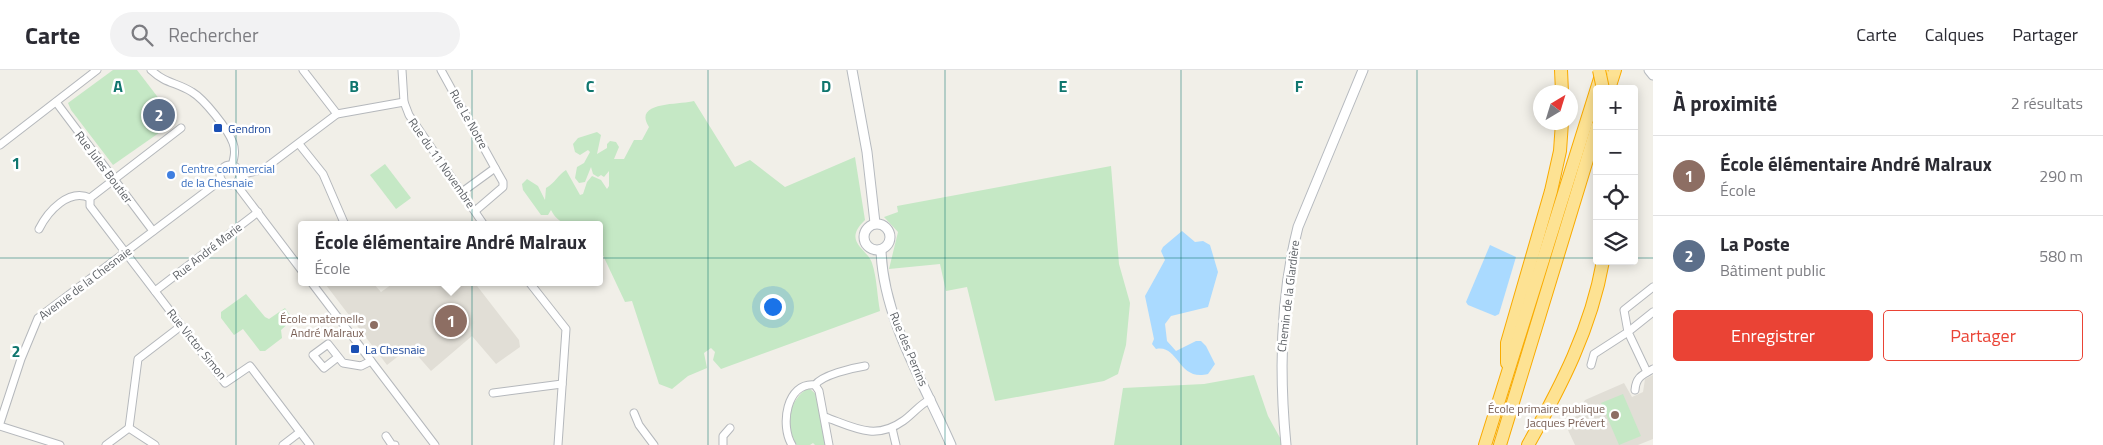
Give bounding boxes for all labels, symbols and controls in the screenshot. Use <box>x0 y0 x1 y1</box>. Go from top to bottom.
search box <box>110 12 460 57</box>
text: Carte <box>25 17 80 53</box>
text: Rechercher <box>168 20 258 49</box>
icon: search <box>128 21 156 49</box>
text: Carte <box>1856 21 1897 48</box>
text: Calques <box>1925 21 1984 48</box>
text: Partager <box>2012 21 2078 48</box>
text: A <box>113 74 123 98</box>
text: B <box>349 74 359 98</box>
text: C <box>586 74 595 98</box>
text: D <box>821 74 831 98</box>
text: E <box>1059 74 1068 98</box>
text: F <box>1295 74 1304 98</box>
north arrow <box>1533 85 1578 130</box>
map controls <box>1593 85 1638 265</box>
button: + <box>1593 85 1638 130</box>
street label: Rue Le Notre <box>445 86 493 152</box>
text: À proximité <box>1673 87 1777 119</box>
text: 2 résultats <box>2011 91 2083 115</box>
pin: 2 <box>143 96 175 134</box>
street label: Rue du 11 Novembre <box>404 114 480 212</box>
place label: Gendron <box>228 119 271 138</box>
marker: Gendron <box>212 122 224 134</box>
street label: Rue Jules Boutier <box>70 127 138 207</box>
button: − <box>1593 130 1638 175</box>
text: École élémentaire André Malraux <box>1720 149 1992 178</box>
text: 1 <box>12 151 20 175</box>
place label: Centre commercial de la Chesnaie <box>181 159 275 192</box>
text: 1 <box>1685 164 1693 188</box>
text: 290 m <box>2039 164 2083 188</box>
marker: Centre commercial de la Chesnaie <box>165 169 177 181</box>
button: locate <box>1593 175 1638 220</box>
text: École <box>1720 178 1756 202</box>
street label: Rue André Marie <box>168 218 246 284</box>
button: layers <box>1593 220 1638 265</box>
popup <box>298 221 603 286</box>
text: École élémentaire André Malraux <box>315 227 586 256</box>
text: La Poste <box>1720 229 1790 258</box>
street label: Chemin de la Glardière <box>1272 239 1304 353</box>
street label: Avenue de la Chesnaie <box>34 242 136 324</box>
text: 2 <box>1685 244 1693 268</box>
text: 580 m <box>2039 244 2083 268</box>
text: École <box>315 256 350 280</box>
text: Bâtiment public <box>1720 258 1826 282</box>
your location <box>760 294 786 320</box>
pin: 1 <box>435 302 467 340</box>
street label: Rue Victor Simon <box>162 304 232 384</box>
place label: École maternelle André Malraux <box>280 309 365 342</box>
street label: Rue des Perrins <box>885 309 933 390</box>
button: Enregistrer <box>1673 310 1873 361</box>
button: Partager <box>1883 310 2083 361</box>
marker: École maternelle André Malraux <box>368 319 380 331</box>
text: 2 <box>12 339 20 363</box>
place label: La Chesnaie <box>365 340 425 359</box>
marker: La Chesnaie <box>349 343 361 355</box>
place label: École primaire publique Jacques Prévert <box>1488 399 1606 432</box>
marker: École primaire publique Jacques Prévert <box>1609 409 1621 421</box>

